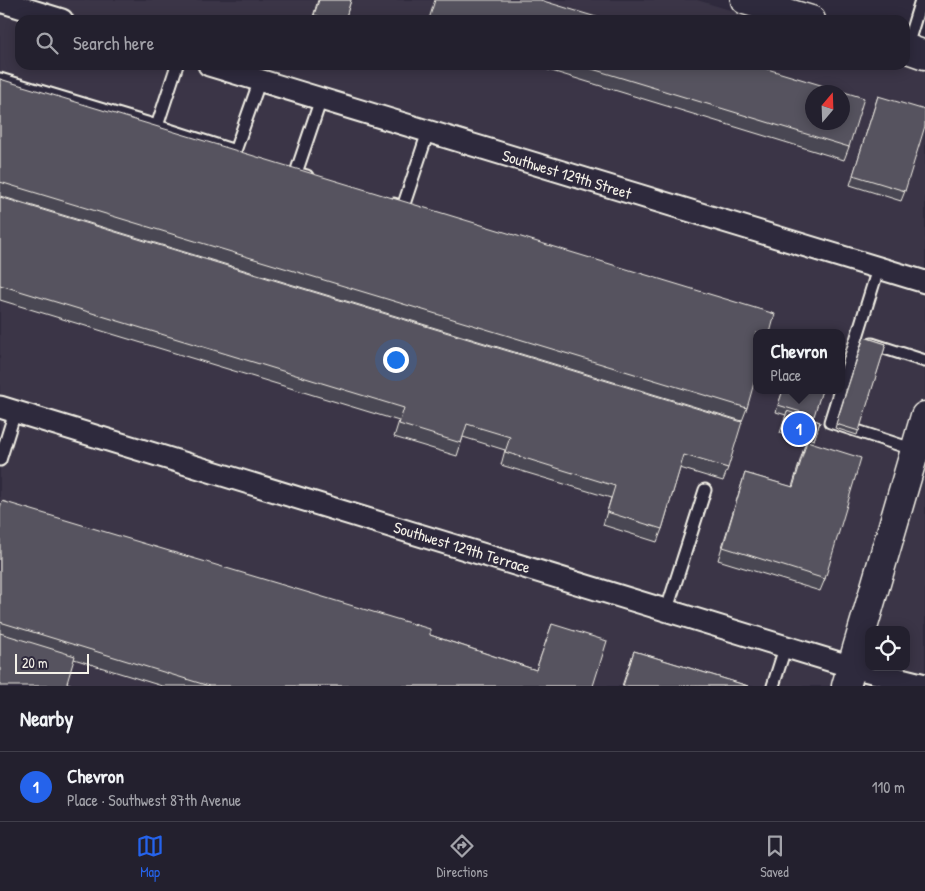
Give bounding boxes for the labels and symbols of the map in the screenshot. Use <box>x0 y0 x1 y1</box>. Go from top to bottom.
north arrow <box>805 85 850 130</box>
street label: Southwest 129th Street <box>500 144 635 204</box>
your location <box>383 347 409 373</box>
pin: 1 <box>783 410 815 448</box>
street label: Southwest 129th Terrace <box>391 516 534 578</box>
scale bar <box>15 651 89 674</box>

